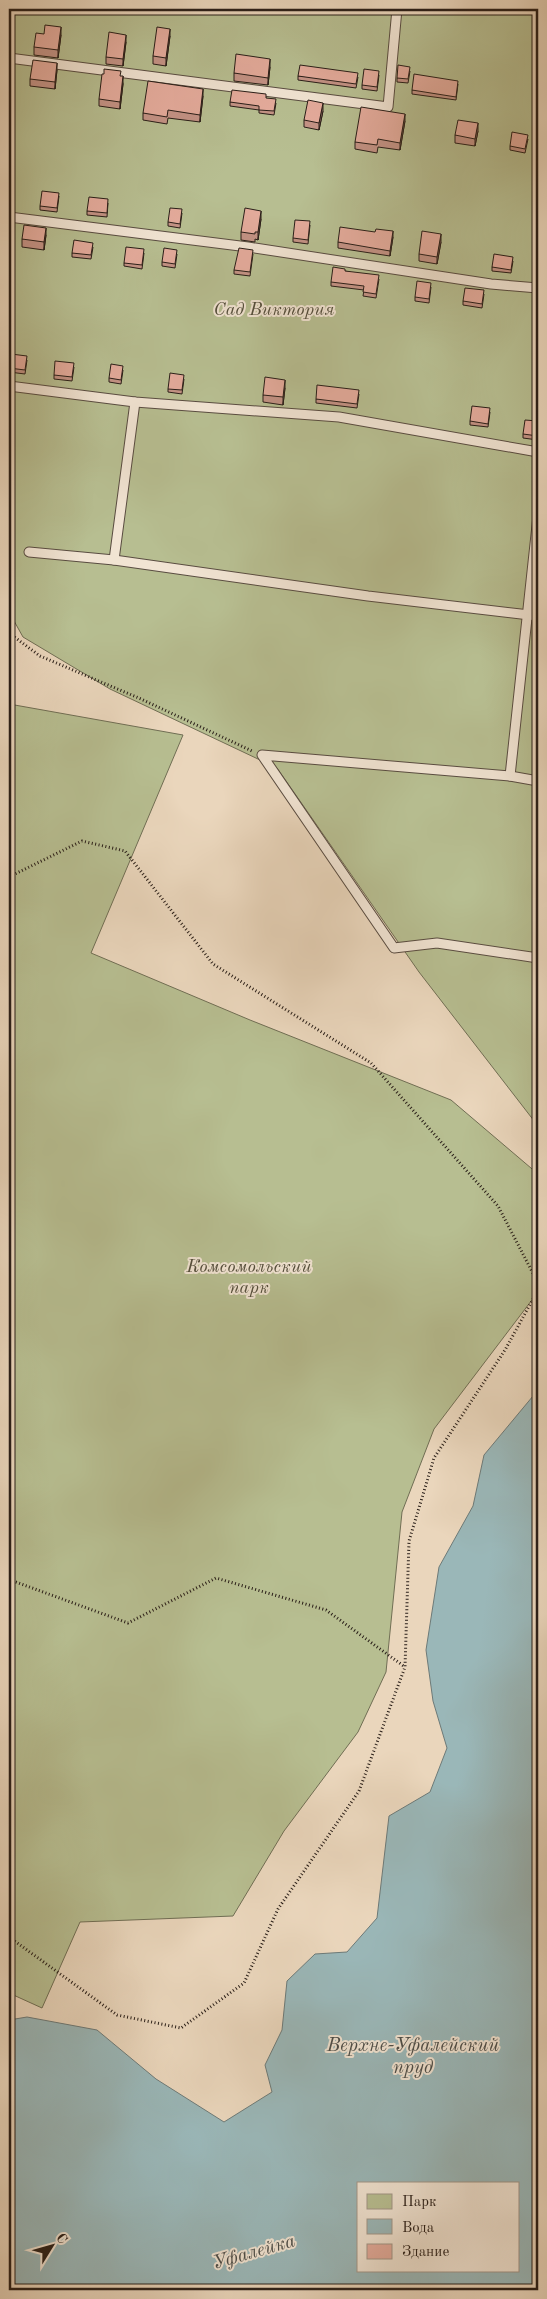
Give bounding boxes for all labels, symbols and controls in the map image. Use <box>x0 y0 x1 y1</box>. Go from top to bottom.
park label: Сад Виктория <box>214 301 335 319</box>
park label: Комсомольский парк <box>185 1258 312 1297</box>
water label: Верхне-Уфалейский пруд <box>326 2037 499 2078</box>
legend <box>357 2182 520 2272</box>
text: Парк <box>402 2195 437 2210</box>
text: Вода <box>402 2221 435 2236</box>
north arrow <box>28 2222 78 2272</box>
text: С <box>53 2231 70 2247</box>
water label: Уфалейка <box>210 2232 298 2274</box>
text: Здание <box>402 2245 449 2260</box>

